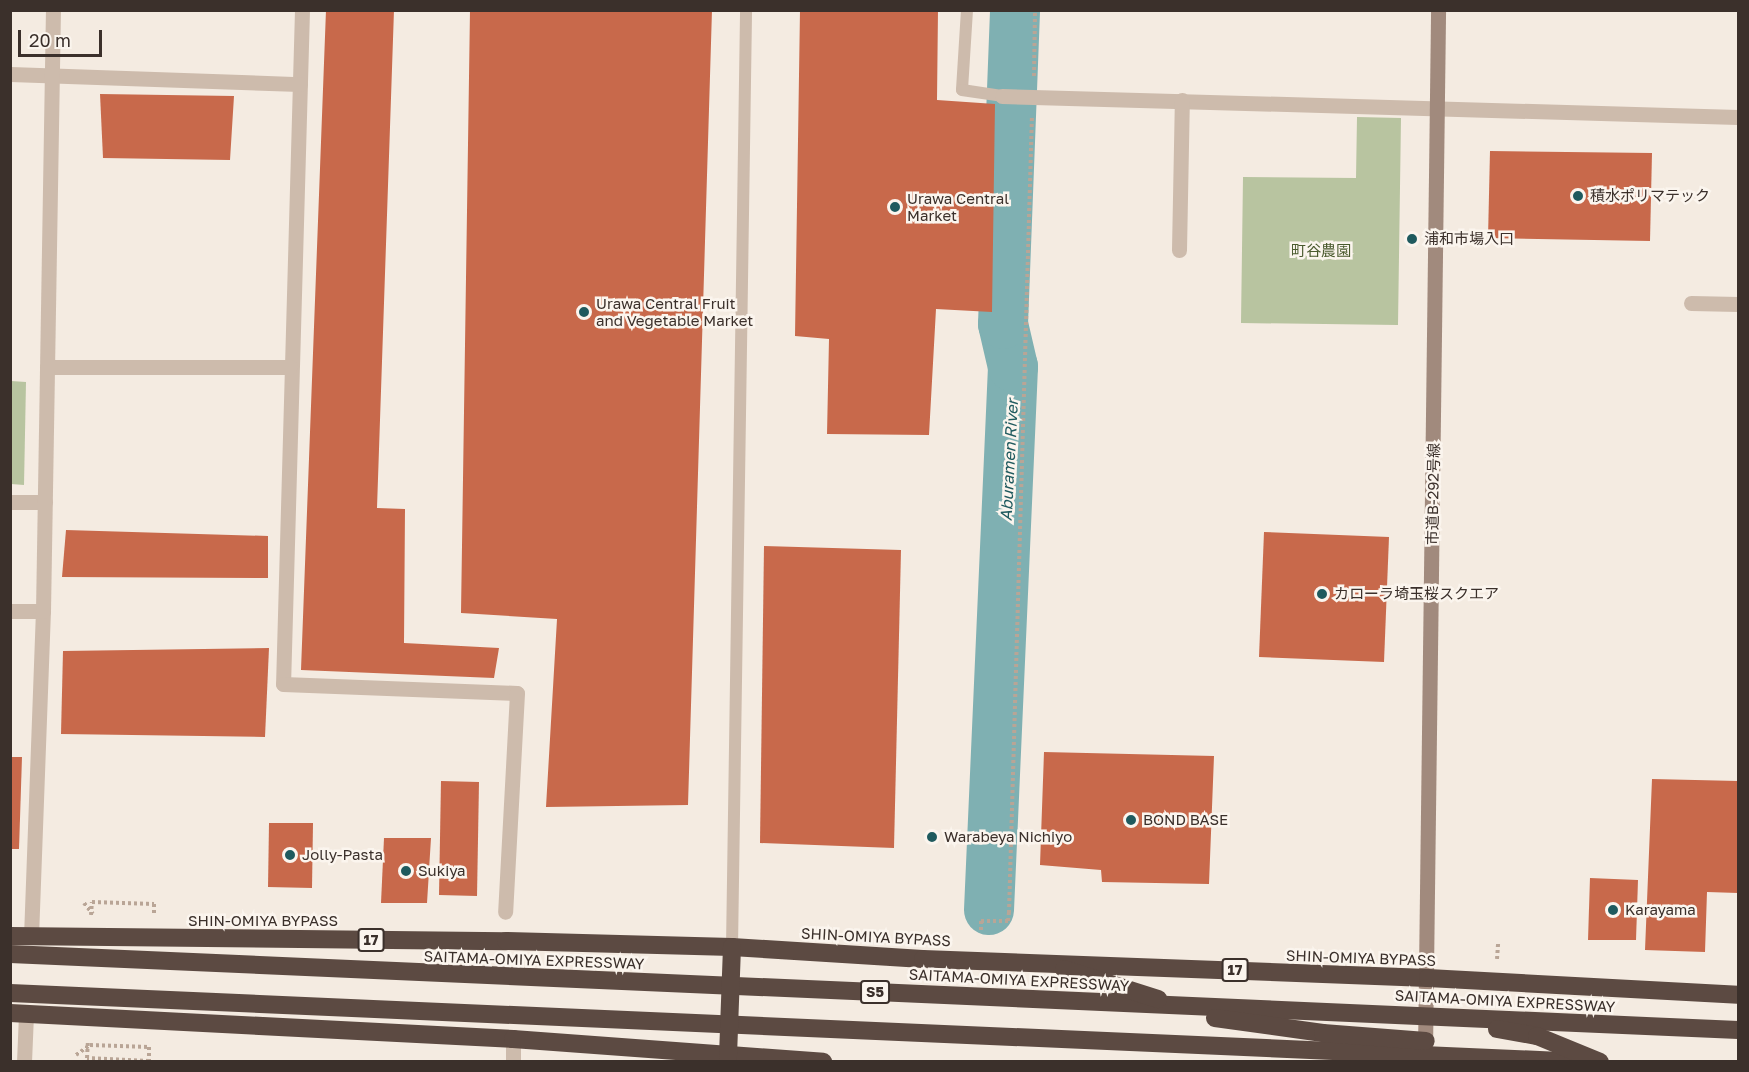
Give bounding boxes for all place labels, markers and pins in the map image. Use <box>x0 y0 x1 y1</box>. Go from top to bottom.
place label: 積水ポリマテック <box>1590 187 1710 205</box>
place label: Urawa Central Market <box>907 189 1009 224</box>
marker: 積水ポリマテック <box>1571 189 1585 203</box>
marker: Urawa Central Market <box>888 200 902 214</box>
place label: 浦和市場入口 <box>1424 230 1514 248</box>
marker: 浦和市場入口 <box>1405 232 1419 246</box>
place label: Urawa Central Fruit and Vegetable Market <box>596 294 753 329</box>
marker: Urawa Central Fruit and Vegetable Market <box>577 305 591 319</box>
place label: カローラ埼玉桜スクエア <box>1334 585 1499 603</box>
marker: カローラ埼玉桜スクエア <box>1315 587 1329 601</box>
place label: BOND BASE <box>1143 811 1228 829</box>
marker: BOND BASE <box>1124 813 1138 827</box>
place label: Warabeya Nichiyo <box>944 828 1072 846</box>
marker: Warabeya Nichiyo <box>925 830 939 844</box>
place label: Jolly-Pasta <box>302 846 383 864</box>
marker: Jolly-Pasta <box>283 848 297 862</box>
place label: Sukiya <box>418 862 466 880</box>
marker: Sukiya <box>399 864 413 878</box>
place label: Karayama <box>1625 901 1696 919</box>
marker: Karayama <box>1606 903 1620 917</box>

